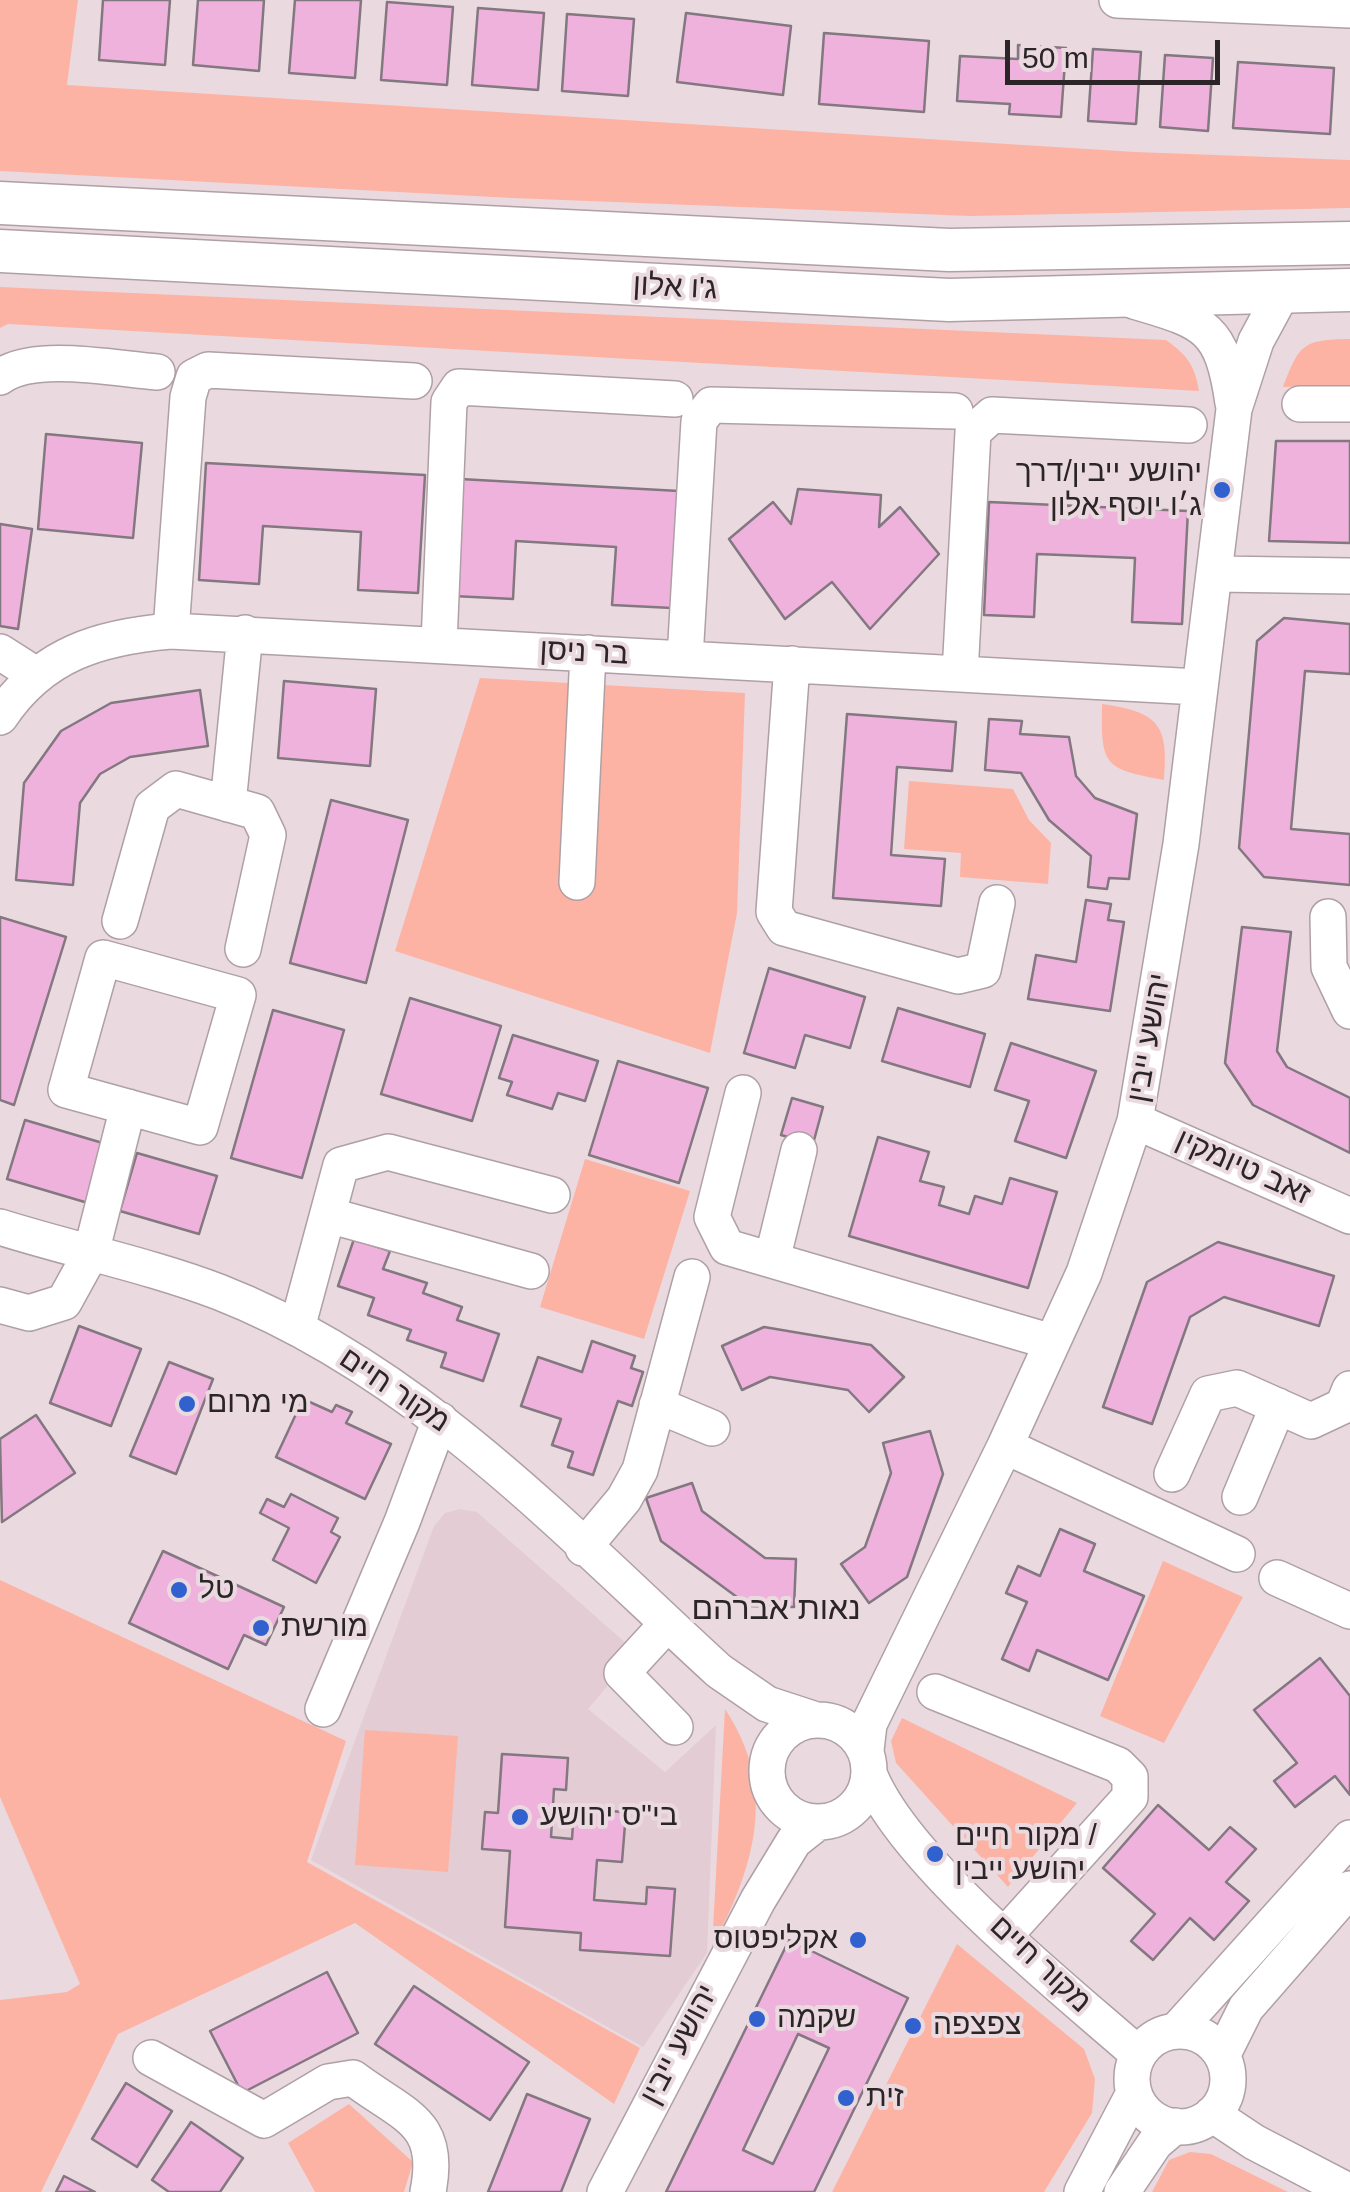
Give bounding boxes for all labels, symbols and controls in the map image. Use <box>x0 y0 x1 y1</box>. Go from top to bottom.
scale bar <box>1010 20 1225 82</box>
text: 50 m <box>1022 41 1089 74</box>
street label: ג'ו אלון <box>632 268 718 308</box>
place label: יהושע ייבין/דרך ג׳ו יוסף אלון <box>1016 455 1202 526</box>
marker: יהושע ייבין/דרך ג׳ו יוסף אלון <box>1211 479 1233 501</box>
street label: בר ניסן <box>539 633 629 673</box>
street label: יהושע ייבין <box>1121 971 1179 1105</box>
street label: זאב טיומקין <box>1170 1122 1316 1214</box>
street label: מקור חיים <box>332 1341 456 1441</box>
place label: מי מרום <box>207 1386 309 1422</box>
marker: מי מרום <box>176 1393 198 1415</box>
place label: טל <box>199 1572 234 1608</box>
marker: טל <box>168 1579 190 1601</box>
district label: נאות אברהם <box>691 1591 861 1629</box>
place label: מורשת <box>281 1610 368 1646</box>
marker: מורשת <box>250 1617 272 1639</box>
place label: בי"ס יהושע <box>540 1799 678 1835</box>
marker: בי"ס יהושע <box>509 1806 531 1828</box>
place label: מקור חיים / יהושע ייבין <box>955 1819 1097 1890</box>
marker: מקור חיים / יהושע ייבין <box>924 1843 946 1865</box>
street label: מקור חיים <box>982 1909 1098 2021</box>
place label: אקליפטוס <box>714 1922 838 1958</box>
marker: אקליפטוס <box>847 1929 869 1951</box>
street label: יהושע ייבין <box>634 1979 726 2111</box>
place label: שקמה <box>777 2001 856 2037</box>
marker: שקמה <box>746 2008 768 2030</box>
place label: צפצפה <box>933 2008 1021 2044</box>
marker: צפצפה <box>902 2015 924 2037</box>
place label: זית <box>866 2080 904 2116</box>
marker: זית <box>835 2087 857 2109</box>

